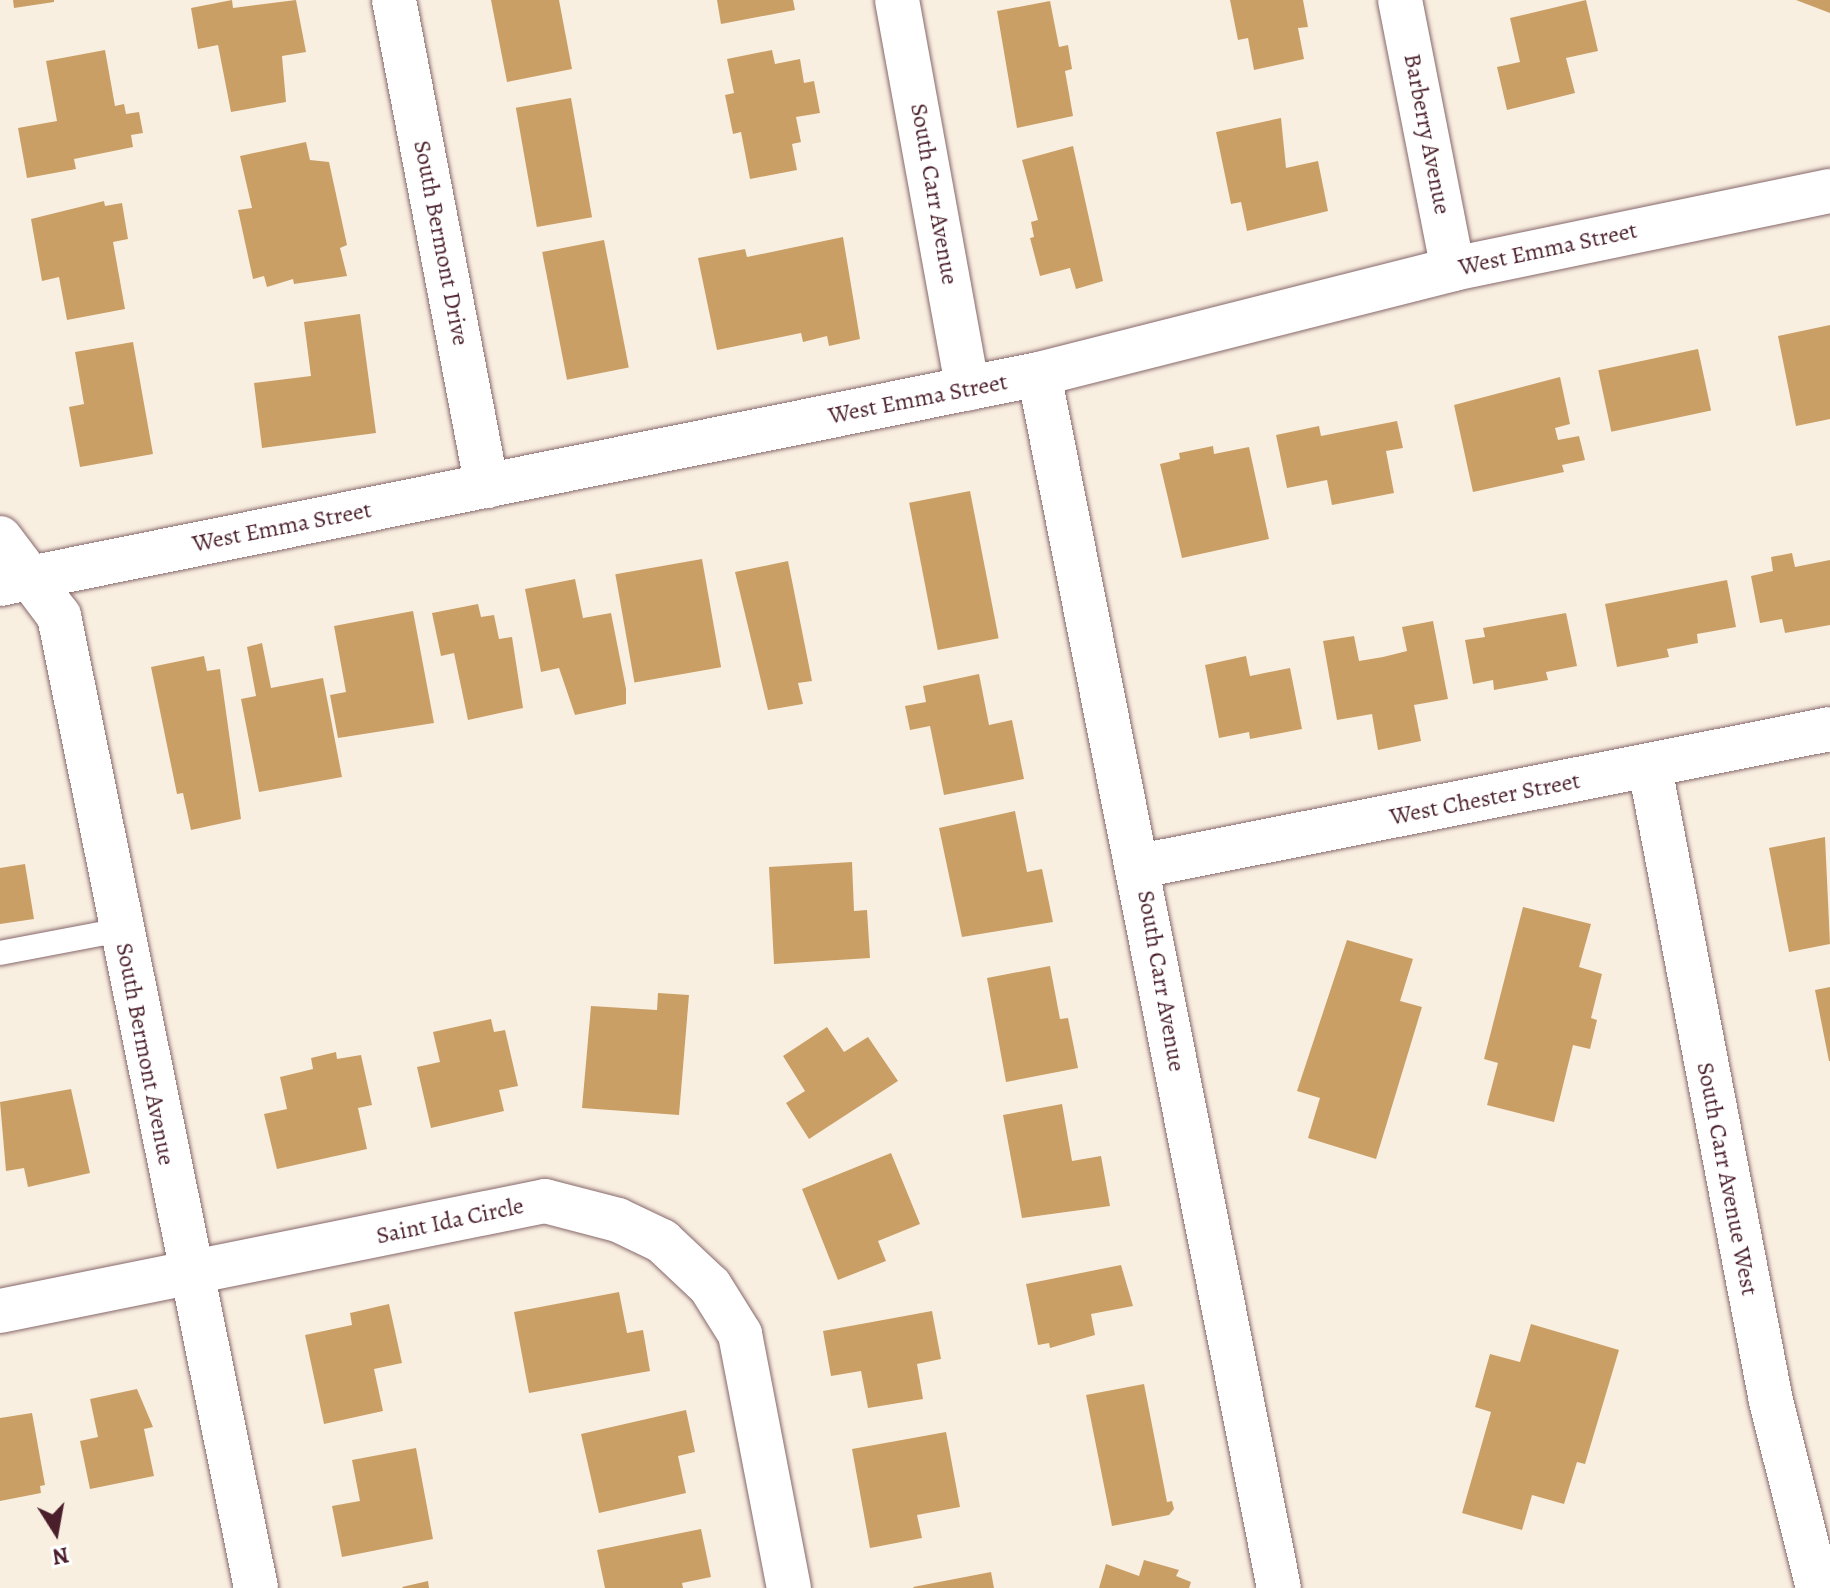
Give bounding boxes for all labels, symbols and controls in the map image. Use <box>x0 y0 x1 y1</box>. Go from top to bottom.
street label: Barberry Avenue <box>1397 51 1457 217</box>
street label: South Carr Avenue <box>904 101 964 287</box>
street label: South Bermont Drive <box>407 138 475 348</box>
street label: West Emma Street <box>1456 216 1640 282</box>
street label: West Emma Street <box>826 368 1010 430</box>
street label: West Emma Street <box>190 496 374 558</box>
street label: West Chester Street <box>1387 766 1583 832</box>
street label: South Carr Avenue <box>1131 888 1191 1074</box>
street label: South Bermont Avenue <box>109 940 181 1168</box>
street label: South Carr Avenue West <box>1690 1060 1764 1298</box>
street label: Saint Ida Circle <box>374 1191 526 1251</box>
north arrow <box>16 1492 96 1572</box>
text: N <box>50 1539 71 1572</box>

